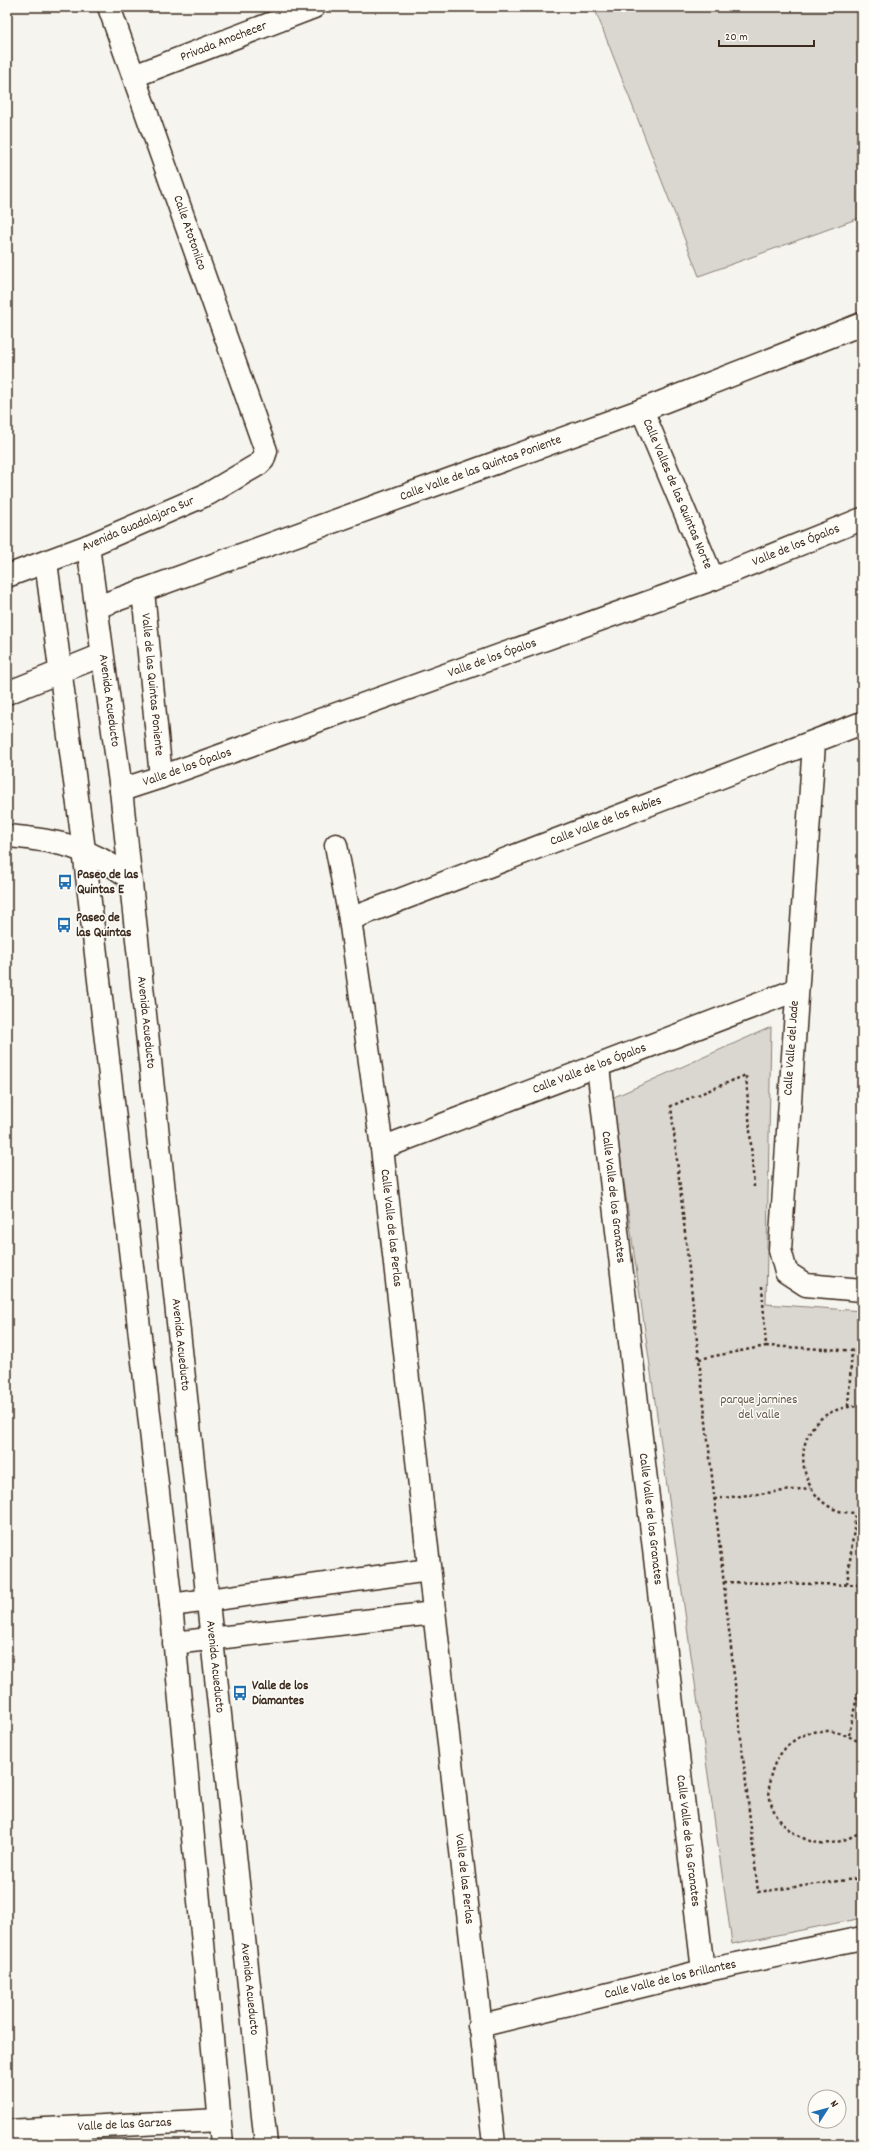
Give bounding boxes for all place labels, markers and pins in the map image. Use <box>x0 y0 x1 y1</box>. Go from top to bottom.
place label: Paseo de las Quintas E <box>77 866 139 900</box>
bus stop icon: Paseo de las Quintas E <box>56 873 74 891</box>
place label: Paseo de las Quintas <box>76 909 132 943</box>
bus stop icon: Paseo de las Quintas <box>55 916 73 934</box>
place label: Valle de los Diamantes <box>252 1677 309 1711</box>
bus stop icon: Valle de los Diamantes <box>231 1684 249 1702</box>

